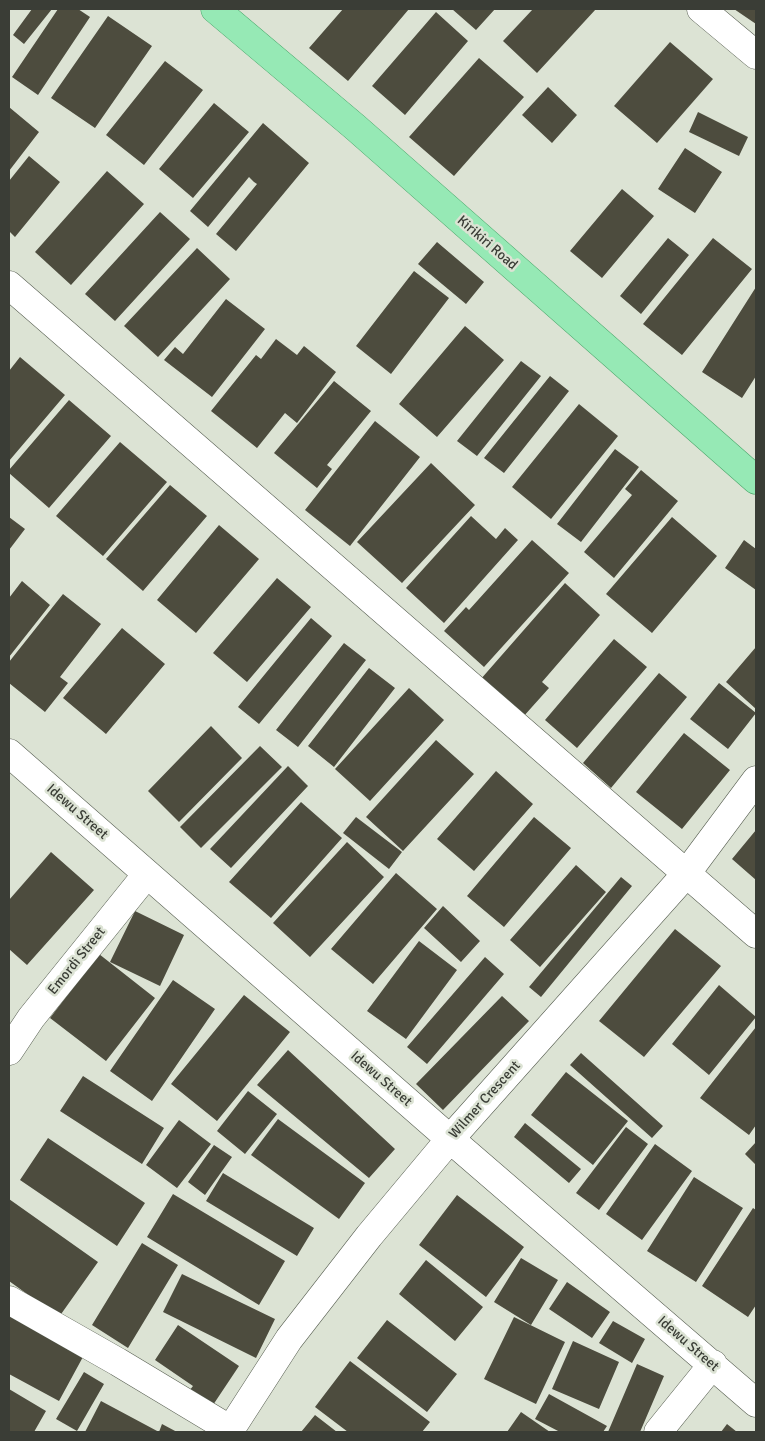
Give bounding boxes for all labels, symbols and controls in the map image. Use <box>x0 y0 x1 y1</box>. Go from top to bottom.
street label: Kirikiri Road <box>453 212 521 274</box>
street label: Idewu Street <box>43 781 111 843</box>
street label: Emordi Street <box>45 924 109 998</box>
street label: Idewu Street <box>347 1048 415 1110</box>
street label: Wilmer Crescent <box>446 1058 524 1142</box>
street label: Idewu Street <box>654 1313 722 1375</box>

